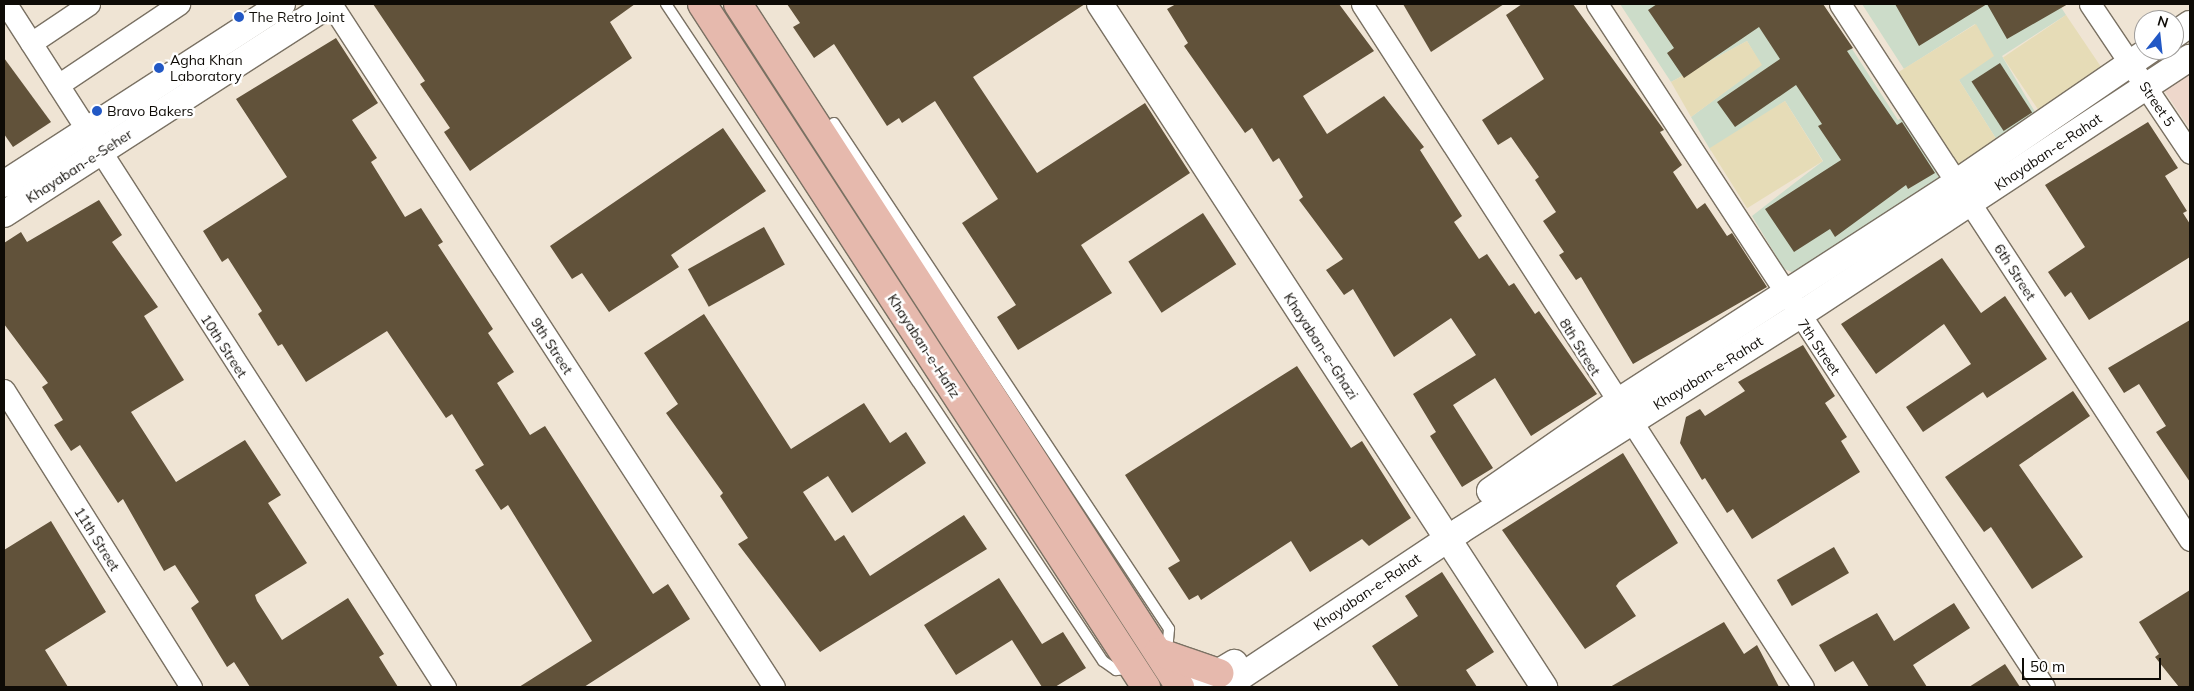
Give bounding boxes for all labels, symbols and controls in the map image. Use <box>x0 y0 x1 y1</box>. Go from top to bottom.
place label: The Retro Joint <box>249 9 345 25</box>
north arrow <box>2134 10 2184 60</box>
marker: The Retro Joint <box>233 11 245 23</box>
text: N <box>2155 11 2170 32</box>
place label: Agha Khan Laboratory <box>170 52 243 84</box>
marker: Agha Khan Laboratory <box>152 61 166 75</box>
street label: Street 5 <box>2136 78 2178 130</box>
place label: Bravo Bakers <box>107 103 193 119</box>
marker: Bravo Bakers <box>91 105 103 117</box>
street label: Khayaban-e-Rahat <box>1991 110 2105 194</box>
street label: Khayaban-e-Seher <box>23 125 135 207</box>
street label: 6th Street <box>1991 241 2039 303</box>
street label: Khayaban-e-Ghazi <box>1280 290 1362 402</box>
street label: Khayaban-e-Hafiz <box>884 291 964 401</box>
street label: 10th Street <box>197 311 251 381</box>
street label: 9th Street <box>528 315 576 377</box>
street label: 8th Street <box>1556 315 1604 379</box>
street label: 7th Street <box>1794 316 1844 378</box>
street label: Khayaban-e-Rahat <box>1650 333 1766 413</box>
street label: 11th Street <box>71 504 123 574</box>
street label: Khayaban-e-Rahat <box>1310 550 1424 634</box>
scale bar <box>2024 648 2163 680</box>
text: 50 m <box>2030 657 2065 676</box>

